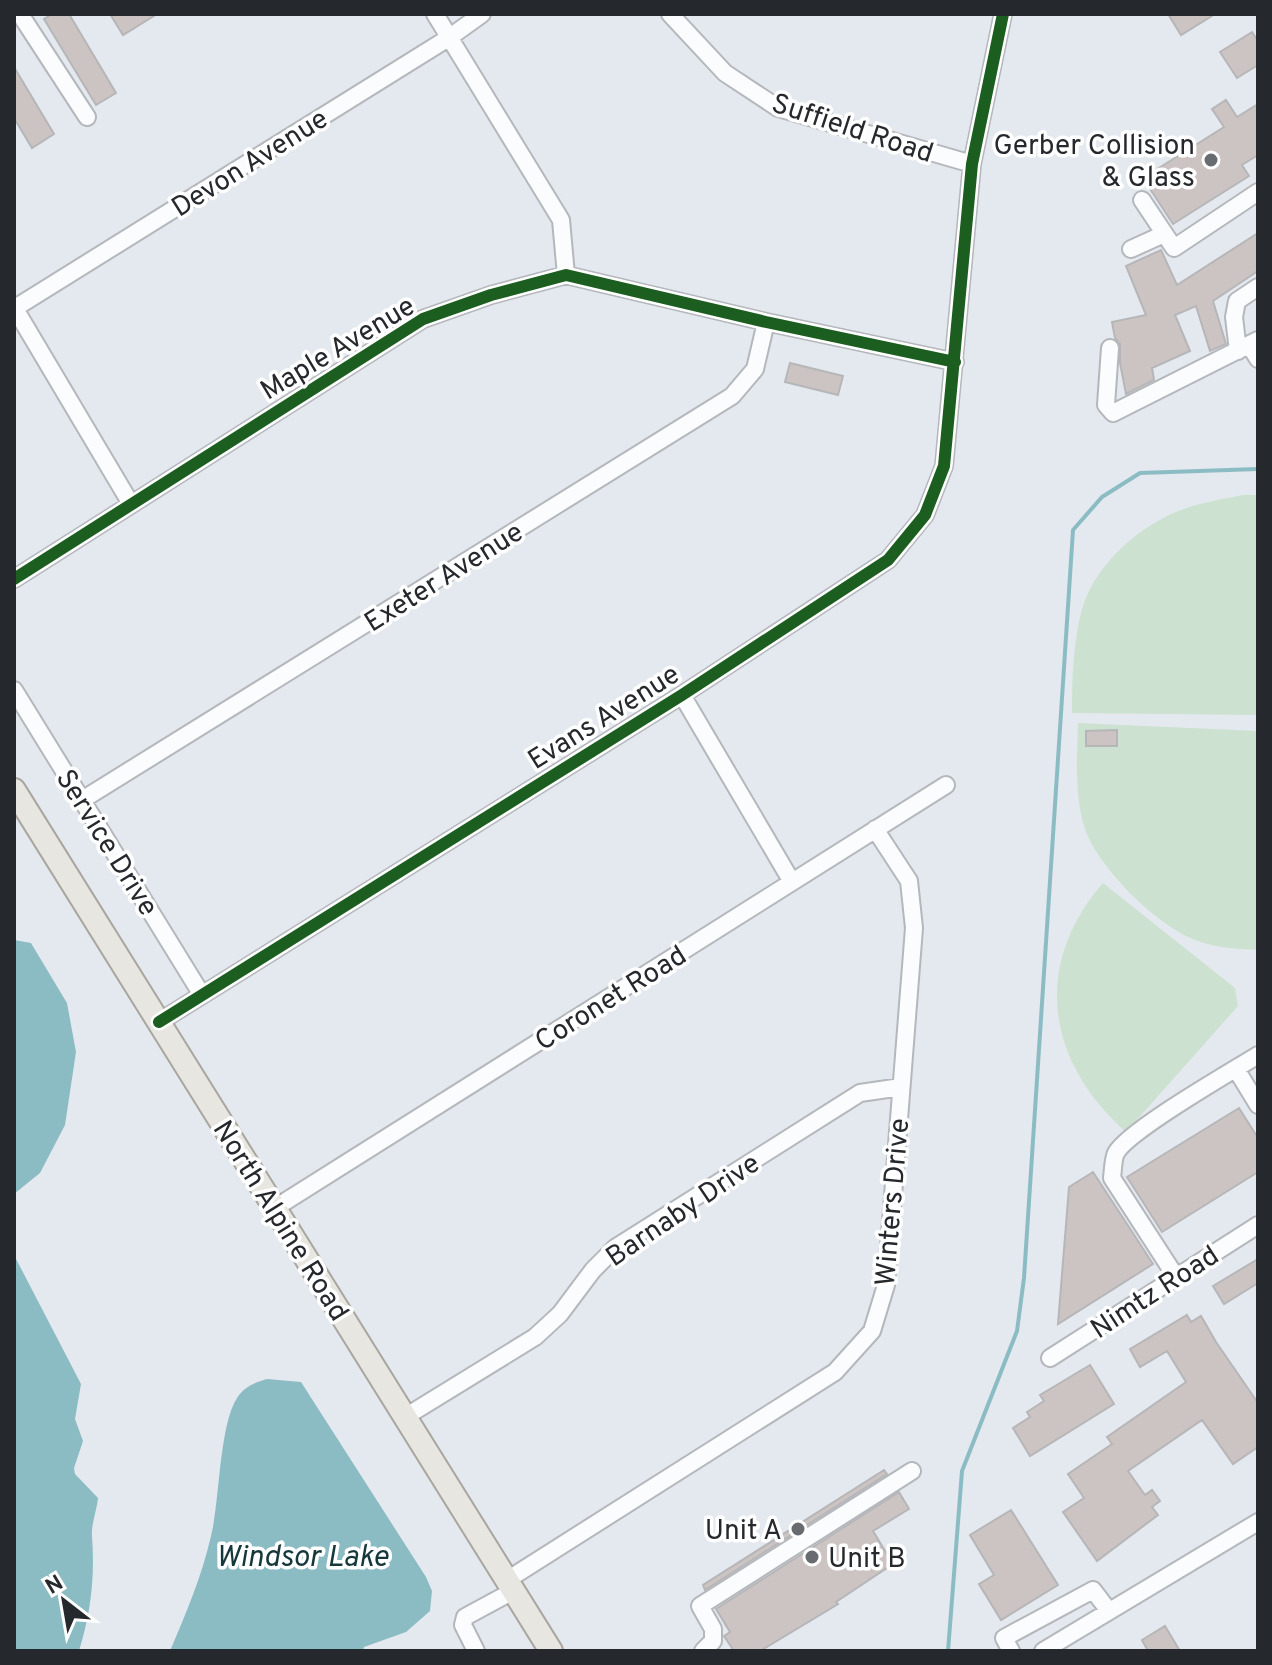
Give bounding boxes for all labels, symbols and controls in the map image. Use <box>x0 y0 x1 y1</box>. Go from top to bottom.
street label: Suffield Road <box>767 87 938 173</box>
street label: Devon Avenue <box>166 102 336 227</box>
place label: Gerber Collision & Glass <box>993 129 1195 197</box>
marker: Gerber Collision & Glass <box>1202 151 1220 169</box>
street label: Maple Avenue <box>255 289 422 410</box>
street label: Exeter Avenue <box>358 515 531 642</box>
street label: Evans Avenue <box>522 658 687 779</box>
street label: Service Drive <box>46 763 165 924</box>
street label: Coronet Road <box>529 939 694 1060</box>
street label: North Alpine Road <box>203 1115 356 1329</box>
street label: Winters Drive <box>869 1117 919 1288</box>
street label: Barnaby Drive <box>600 1147 768 1276</box>
street label: Nimtz Road <box>1085 1239 1227 1348</box>
place label: Unit A <box>705 1514 782 1550</box>
marker: Unit A <box>789 1520 807 1538</box>
water label: Windsor Lake <box>216 1540 389 1577</box>
place label: Unit B <box>828 1542 906 1578</box>
marker: Unit B <box>803 1548 821 1566</box>
north arrow <box>24 1561 104 1641</box>
text: N <box>41 1570 69 1602</box>

